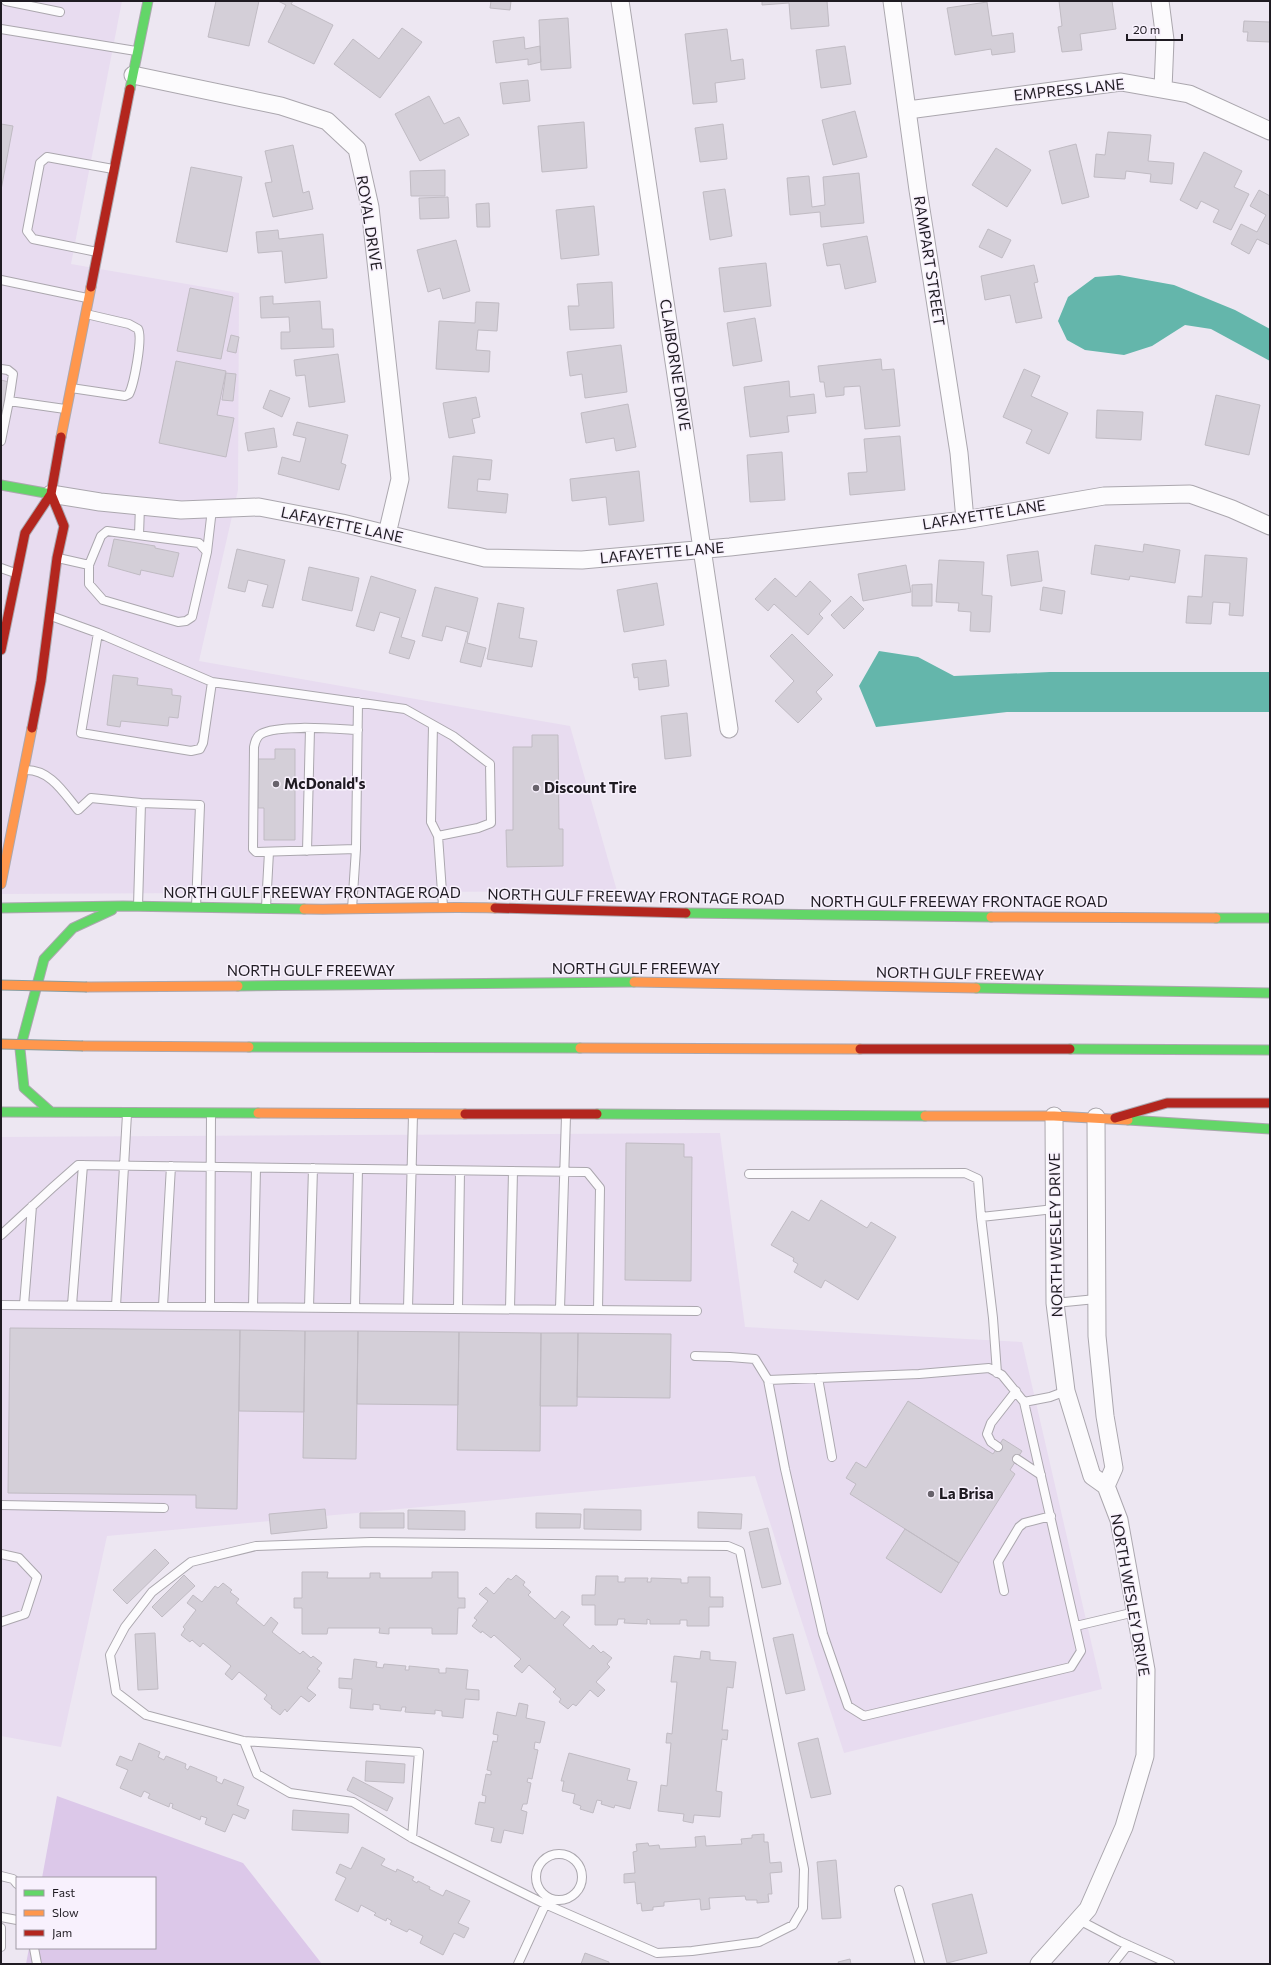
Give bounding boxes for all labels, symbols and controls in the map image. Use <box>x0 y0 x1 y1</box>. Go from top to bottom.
scale bar <box>1127 16 1182 42</box>
text: 20 m <box>1133 22 1160 36</box>
street label: EMPRESS LANE <box>1013 74 1125 104</box>
street label: ROYAL DRIVE <box>354 174 386 272</box>
street label: RAMPART STREET <box>911 194 949 328</box>
street label: CLAIBORNE DRIVE <box>657 298 695 432</box>
street label: LAFAYETTE LANE <box>921 495 1047 533</box>
street label: LAFAYETTE LANE <box>279 502 405 546</box>
street label: LAFAYETTE LANE <box>599 538 725 566</box>
place label: McDonald's <box>284 774 365 792</box>
place label: Discount Tire <box>544 778 637 796</box>
marker: McDonald's <box>271 779 281 789</box>
marker: Discount Tire <box>531 783 541 793</box>
street label: NORTH GULF FREEWAY FRONTAGE ROAD <box>163 883 461 901</box>
street label: NORTH GULF FREEWAY FRONTAGE ROAD <box>487 884 785 908</box>
street label: NORTH GULF FREEWAY FRONTAGE ROAD <box>810 892 1108 910</box>
street label: NORTH GULF FREEWAY <box>552 959 720 977</box>
street label: NORTH GULF FREEWAY <box>227 961 395 979</box>
street label: NORTH GULF FREEWAY <box>876 963 1045 983</box>
street label: NORTH WESLEY DRIVE <box>1045 1152 1065 1318</box>
place label: La Brisa <box>939 1484 994 1502</box>
marker: La Brisa <box>926 1489 936 1499</box>
street label: NORTH WESLEY DRIVE <box>1108 1512 1154 1678</box>
legend <box>16 1877 156 1949</box>
text: Fast <box>52 1885 75 1899</box>
text: Slow <box>52 1905 79 1919</box>
text: Jam <box>52 1925 72 1940</box>

